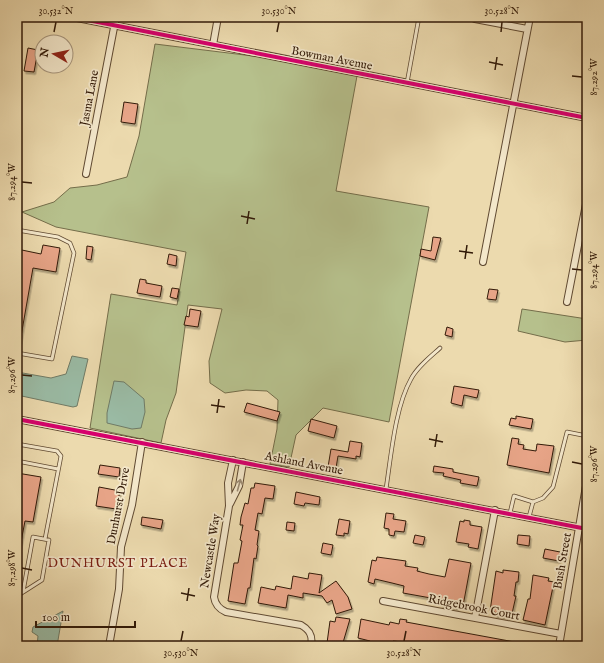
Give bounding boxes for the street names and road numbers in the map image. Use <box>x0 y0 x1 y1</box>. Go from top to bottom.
street label: Bowman Avenue <box>290 43 374 74</box>
street label: Jasma Lane <box>76 68 103 130</box>
street label: Ashland Avenue <box>263 448 345 479</box>
street label: Dunhurst Drive <box>104 466 133 546</box>
street label: Newcastle Way <box>197 513 224 589</box>
street label: Bush Street <box>550 532 575 591</box>
street label: Ridgebrook Court <box>427 591 521 624</box>

